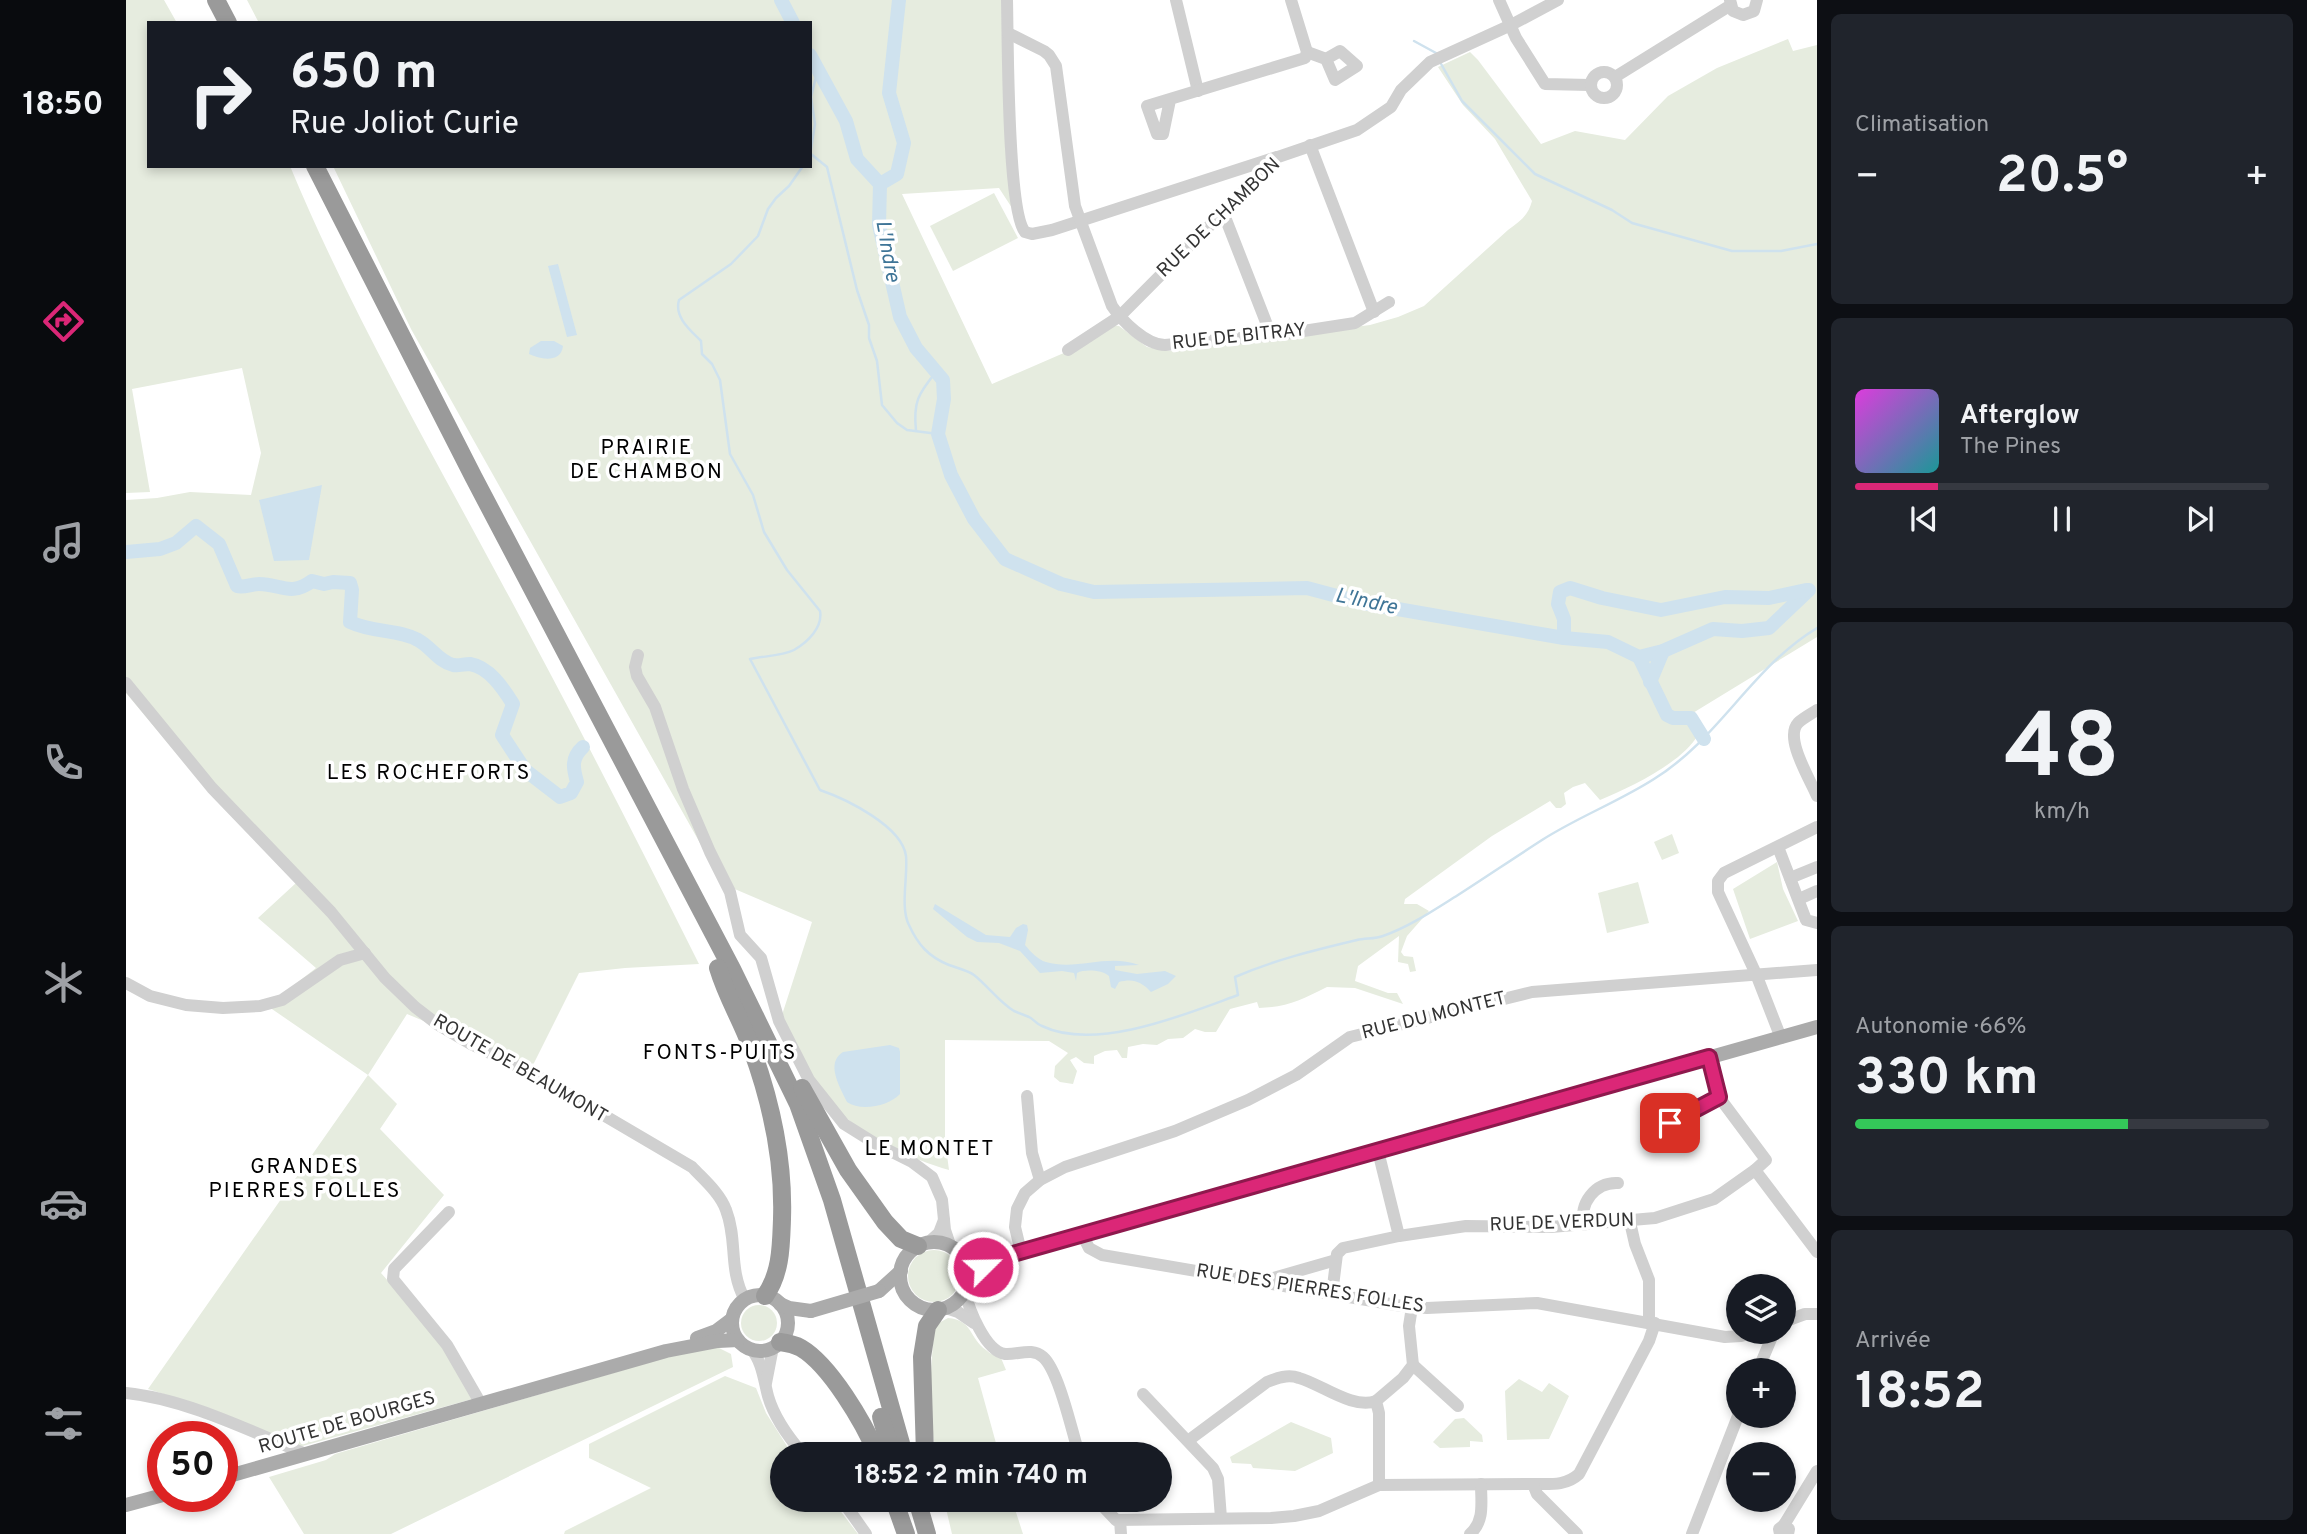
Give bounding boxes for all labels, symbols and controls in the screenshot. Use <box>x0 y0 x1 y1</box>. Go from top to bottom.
text: 650 m <box>290 44 437 106</box>
icon: right <box>175 49 266 140</box>
text: 18:50 <box>22 86 104 126</box>
text: Rue Joliot Curie <box>290 105 519 145</box>
text: Climatisation <box>1855 111 1989 140</box>
text: 20.5° <box>1996 145 2128 211</box>
street label: RUE DE CHAMBON <box>1152 153 1286 283</box>
text: − <box>1855 154 1880 203</box>
text: + <box>2244 154 2269 203</box>
water label: L'Indre <box>868 218 906 285</box>
icon: directions <box>39 297 88 346</box>
street label: RUE DE BITRAY <box>1171 318 1307 356</box>
text: Afterglow <box>1960 400 2080 433</box>
text: The Pines <box>1960 433 2061 462</box>
district label: PRAIRIE DE CHAMBON <box>570 435 724 486</box>
icon: previous <box>1905 500 1943 538</box>
icon: pause <box>2043 500 2081 538</box>
icon: next <box>2181 500 2219 538</box>
icon: music <box>39 518 88 567</box>
water label: L'Indre <box>1333 582 1401 622</box>
text: 48 <box>2004 695 2120 810</box>
icon: phone <box>39 738 88 787</box>
district label: LES ROCHEFORTS <box>327 760 531 787</box>
text: km/h <box>2034 798 2090 827</box>
icon: climate <box>39 958 88 1007</box>
street label: RUE DU MONTET <box>1359 986 1509 1046</box>
street label: ROUTE DE BEAUMONT <box>428 1009 612 1129</box>
text: Autonomie · 66% <box>1855 1013 2027 1042</box>
district label: FONTS-PUITS <box>643 1040 797 1067</box>
text: 330 km <box>1855 1047 2038 1113</box>
pin <box>1640 1093 1700 1153</box>
icon: arrive <box>1651 1104 1689 1142</box>
district label: LE MONTET <box>864 1136 996 1163</box>
district label: GRANDES PIERRES FOLLES <box>209 1154 401 1205</box>
icon: car <box>39 1179 88 1228</box>
street label: RUE DE VERDUN <box>1489 1208 1635 1238</box>
position arrow <box>946 1230 1020 1304</box>
street label: RUE DES PIERRES FOLLES <box>1194 1259 1426 1319</box>
map controls <box>1726 1274 1796 1512</box>
button: layers <box>1726 1274 1796 1344</box>
text: Arrivée <box>1855 1327 1931 1356</box>
button: + <box>1726 1358 1796 1428</box>
text: 18:52 <box>1855 1361 1985 1427</box>
street label: ROUTE DE BOURGES <box>256 1386 438 1460</box>
icon: filters <box>39 1399 88 1448</box>
speed limit sign: 50 <box>147 1421 238 1512</box>
button: − <box>1726 1442 1796 1512</box>
text: 18:52 · 2 min · 740 m <box>854 1460 1088 1493</box>

